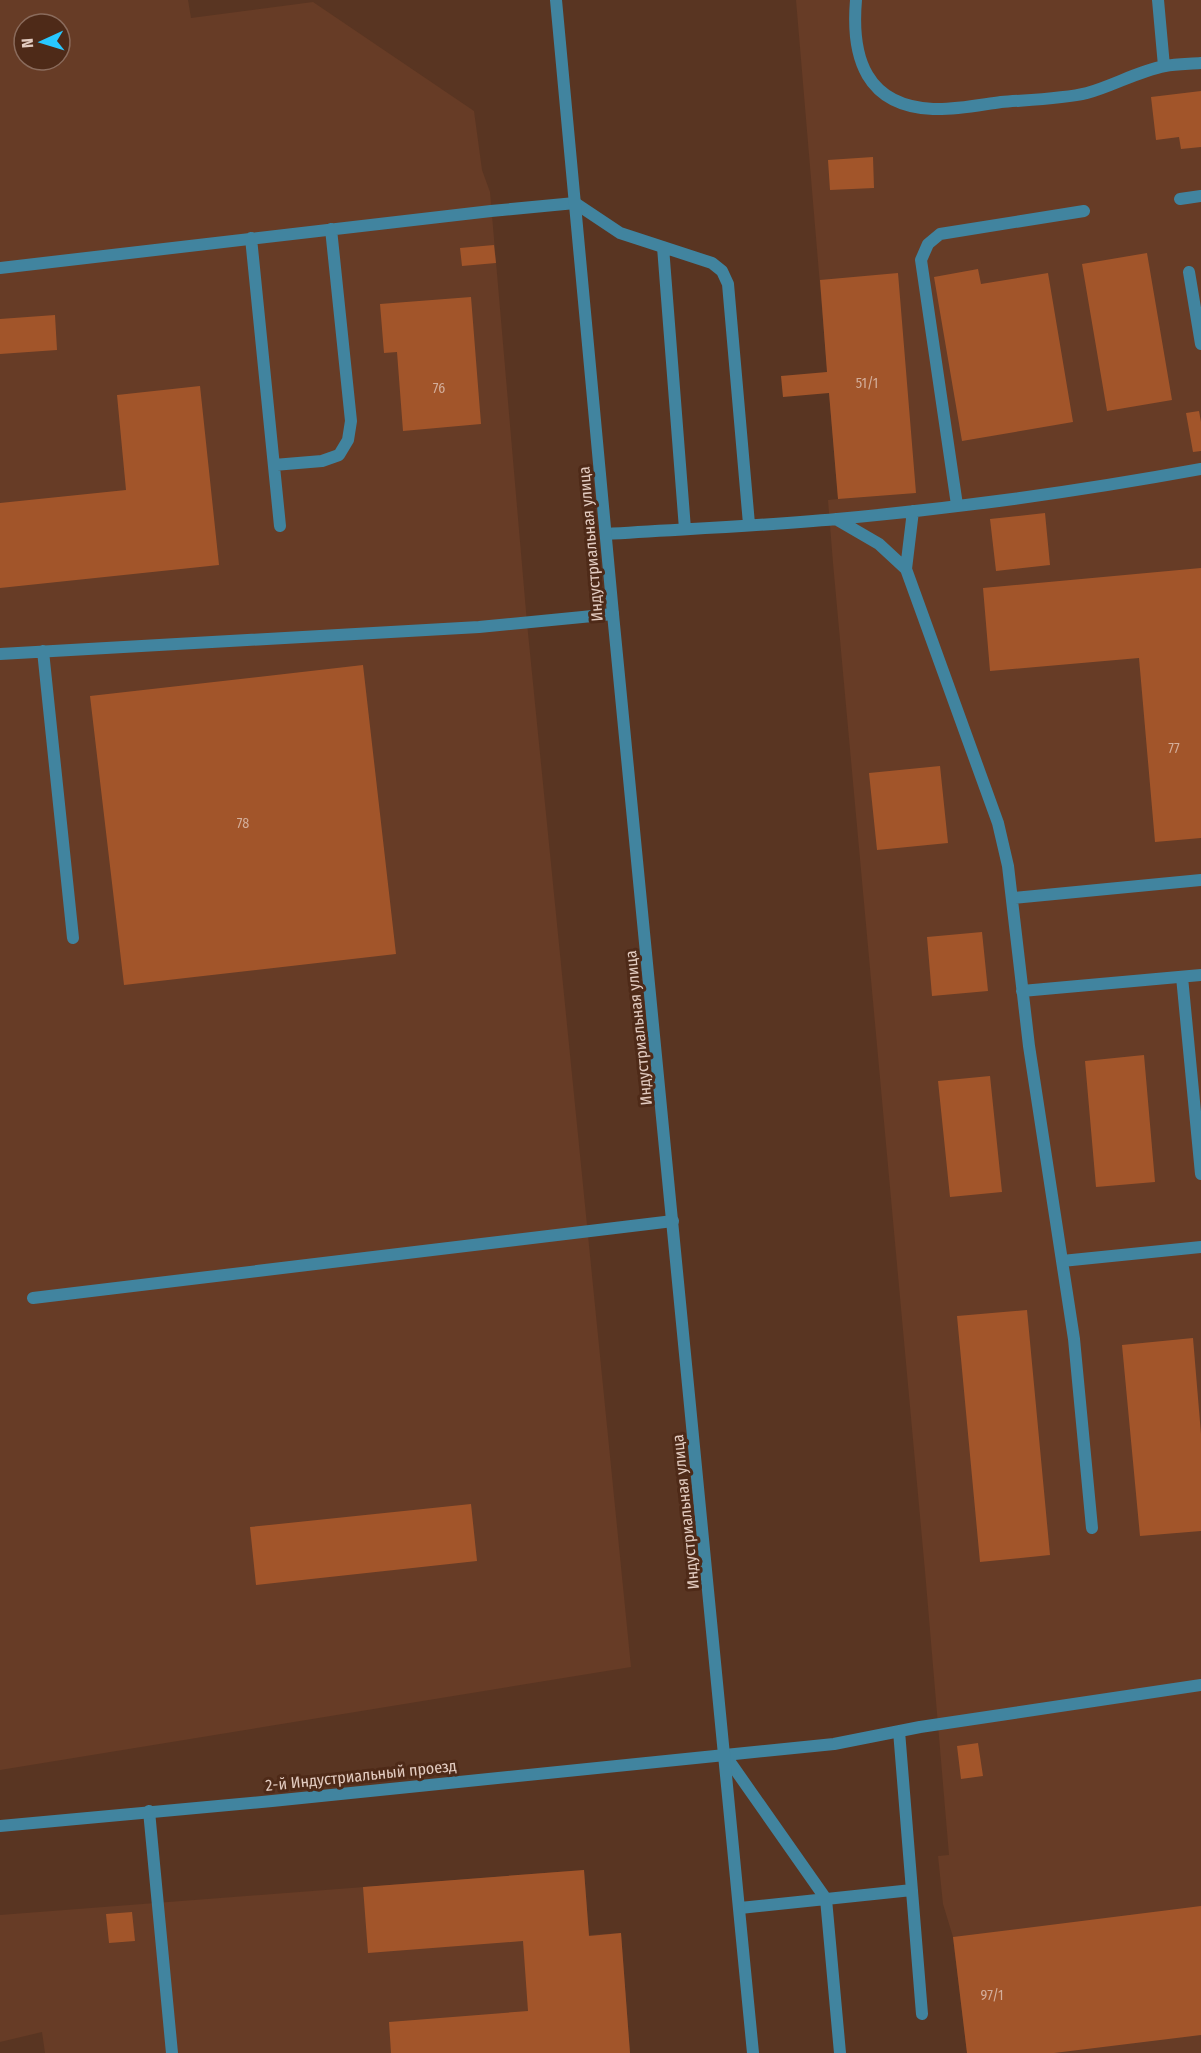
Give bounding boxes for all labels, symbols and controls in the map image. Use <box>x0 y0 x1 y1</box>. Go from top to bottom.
north arrow <box>12 12 72 72</box>
text: N <box>18 38 37 48</box>
house number: 51/1 <box>856 375 878 392</box>
house number: 76 <box>433 380 445 397</box>
street label: Индустриальная улица <box>574 466 607 622</box>
house number: 77 <box>1168 740 1180 757</box>
house number: 78 <box>237 815 249 832</box>
street label: Индустриальная улица <box>621 950 656 1106</box>
street label: Индустриальная улица <box>668 1434 703 1590</box>
street label: 2-й Индустриальный проезд <box>265 1756 458 1795</box>
house number: 97/1 <box>981 1987 1003 2004</box>

